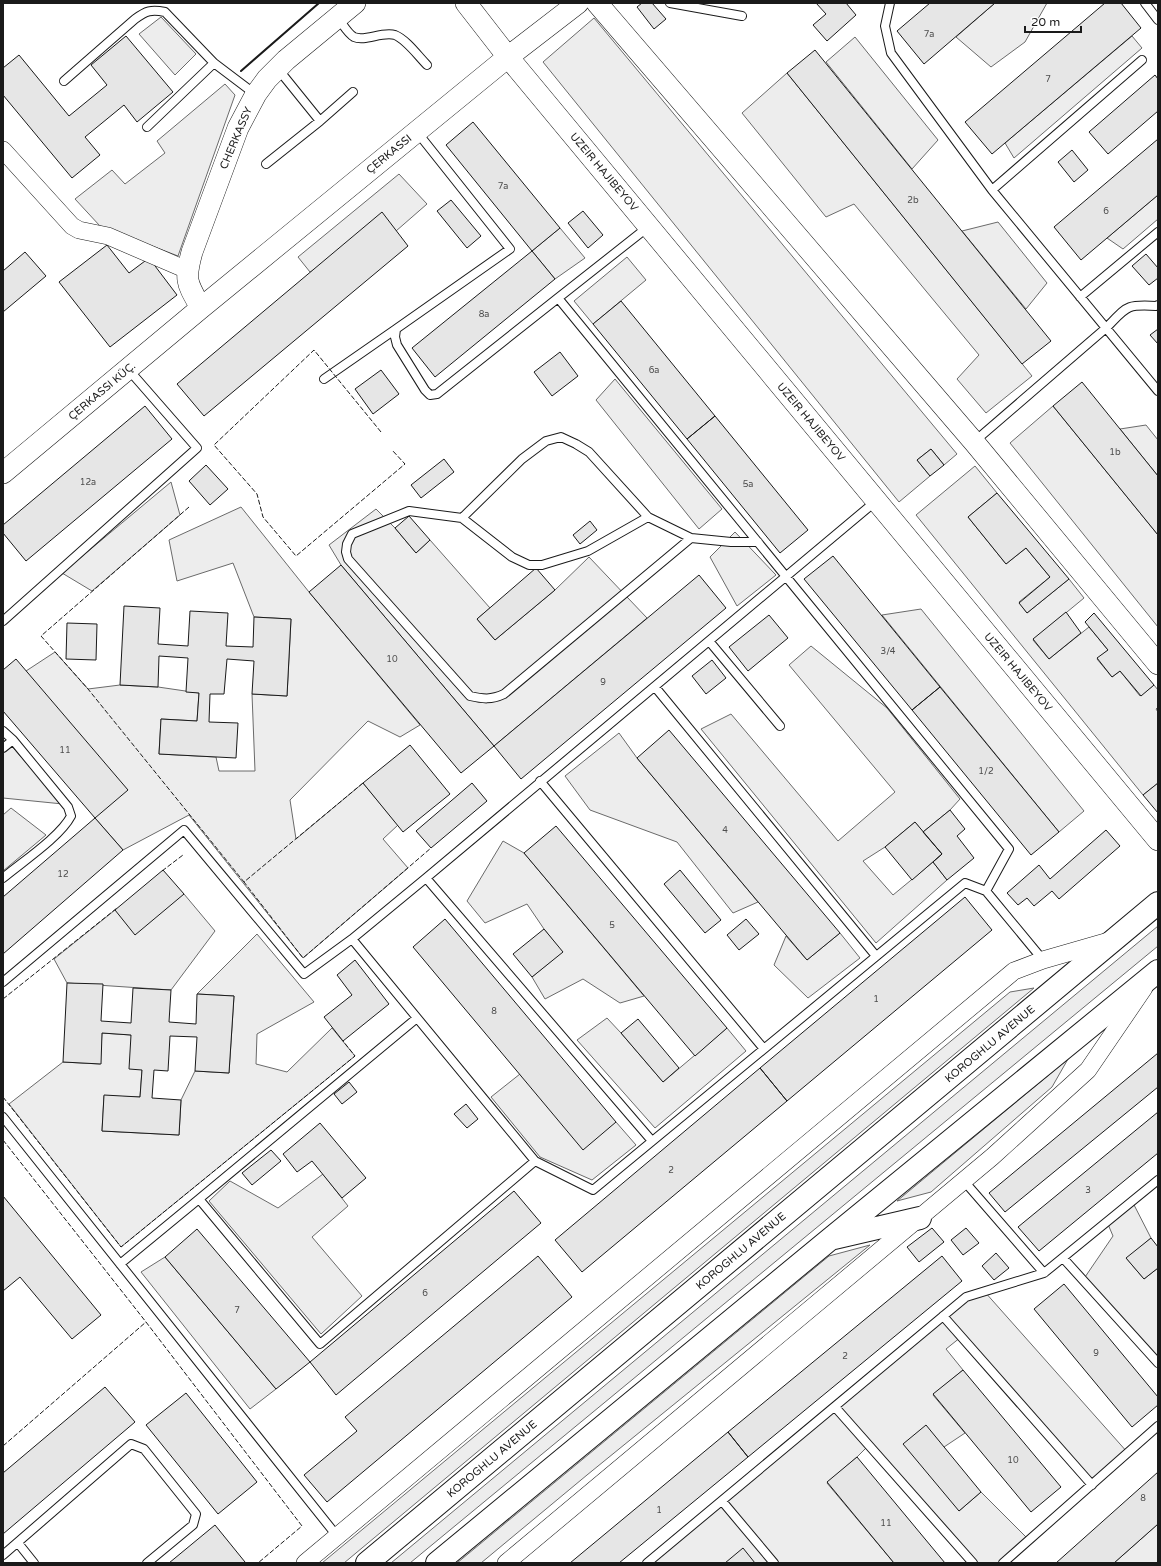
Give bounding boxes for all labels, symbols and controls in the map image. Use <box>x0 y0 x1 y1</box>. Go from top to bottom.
scale bar <box>1025 8 1081 34</box>
text: 20 m <box>1031 15 1060 29</box>
house number: 7a <box>924 29 934 40</box>
house number: 7 <box>1045 74 1051 85</box>
street label: CHERKASSY <box>217 105 255 171</box>
street label: UZEIR HAJIBEYOV <box>567 130 641 214</box>
street label: ÇERKASSI <box>364 132 414 176</box>
house number: 7a <box>498 181 508 192</box>
house number: 2b <box>907 195 919 206</box>
house number: 6 <box>1103 206 1109 217</box>
house number: 8a <box>479 309 489 320</box>
street label: ÇERKASSI KÜÇ. <box>66 359 138 423</box>
house number: 6a <box>649 365 659 376</box>
street label: UZEIR HAJIBEYOV <box>774 380 848 464</box>
house number: 1b <box>1109 447 1121 458</box>
house number: 12a <box>80 477 96 488</box>
house number: 5a <box>743 479 753 490</box>
street label: UZEIR HAJIBEYOV <box>981 630 1055 714</box>
house number: 3/4 <box>881 646 896 657</box>
house number: 10 <box>386 654 398 665</box>
house number: 9 <box>600 677 606 688</box>
house number: 11 <box>59 745 71 756</box>
house number: 1/2 <box>978 766 994 777</box>
house number: 4 <box>722 825 728 836</box>
house number: 12 <box>57 869 69 880</box>
house number: 5 <box>609 920 615 931</box>
house number: 1 <box>873 994 879 1005</box>
street label: KOROGHLU AVENUE <box>942 1003 1038 1085</box>
house number: 8 <box>491 1006 497 1017</box>
house number: 2 <box>668 1165 674 1176</box>
house number: 3 <box>1085 1185 1091 1196</box>
street label: KOROGHLU AVENUE <box>693 1210 789 1292</box>
house number: 6 <box>422 1288 428 1299</box>
house number: 7 <box>234 1305 240 1316</box>
house number: 9 <box>1093 1348 1099 1359</box>
house number: 2 <box>842 1351 848 1362</box>
street label: KOROGHLU AVENUE <box>444 1418 540 1500</box>
house number: 10 <box>1007 1455 1019 1466</box>
house number: 8 <box>1140 1493 1146 1504</box>
house number: 1 <box>656 1505 662 1516</box>
house number: 11 <box>880 1518 892 1529</box>

